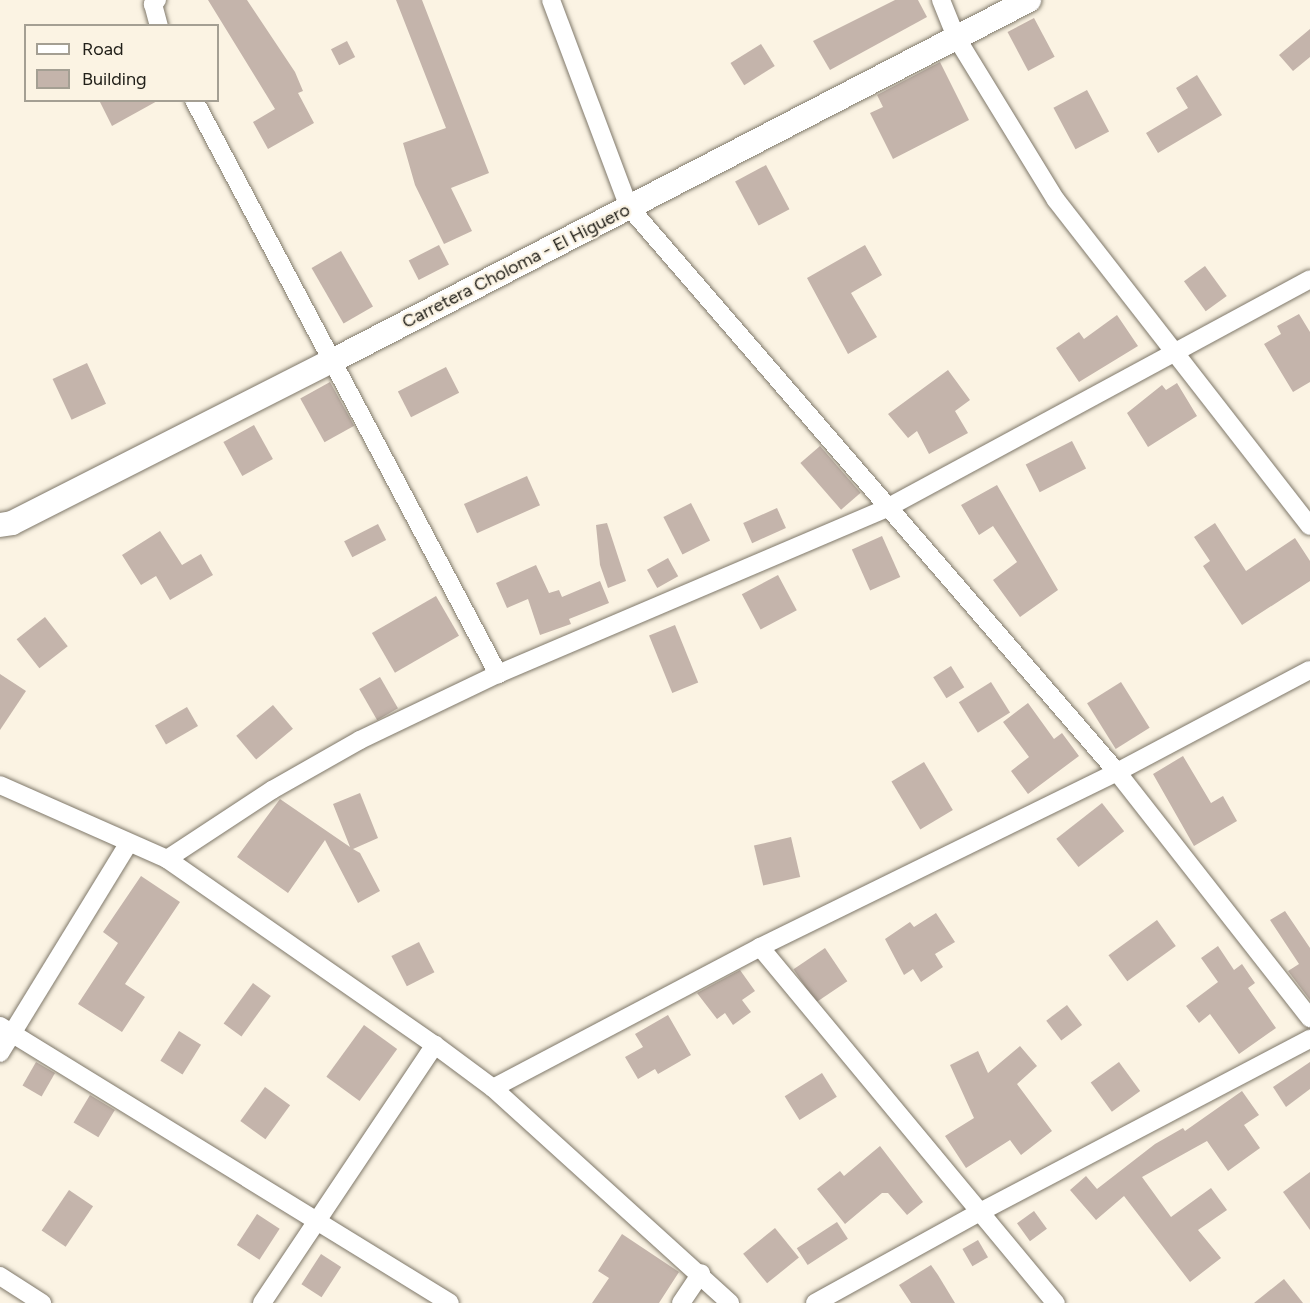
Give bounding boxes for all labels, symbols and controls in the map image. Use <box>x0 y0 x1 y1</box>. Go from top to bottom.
legend <box>24 24 219 102</box>
text: Road <box>82 38 123 60</box>
text: Building <box>82 68 147 90</box>
street label: Carretera Choloma - El Higuero <box>398 199 634 333</box>

